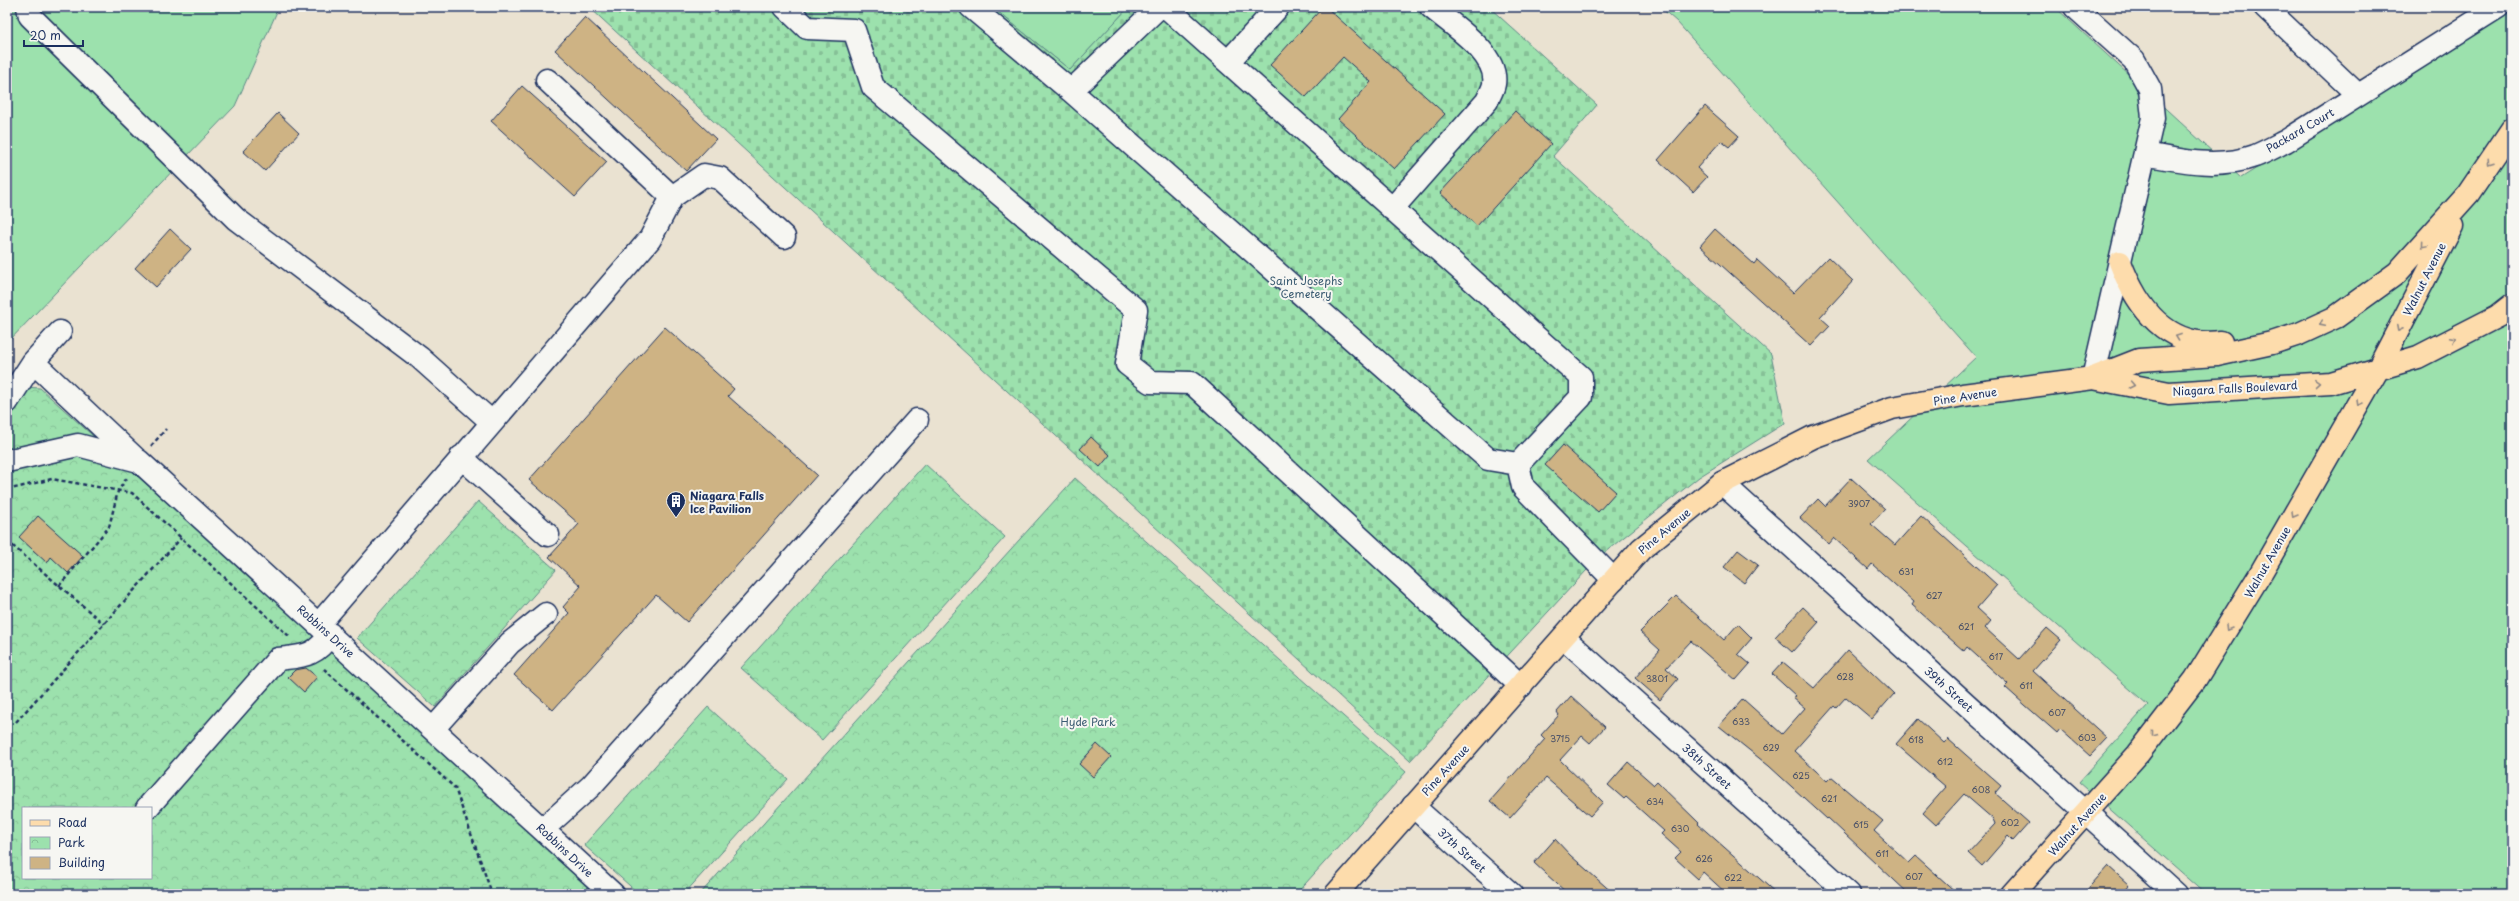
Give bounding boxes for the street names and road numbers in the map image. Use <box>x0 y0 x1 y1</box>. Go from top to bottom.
street label: Packard Court <box>2263 103 2338 156</box>
street label: Walnut Avenue <box>2398 239 2450 319</box>
street label: Niagara Falls Boulevard <box>2172 376 2298 400</box>
street label: Pine Avenue <box>1932 383 1998 409</box>
street label: Pine Avenue <box>1634 504 1694 558</box>
street label: Walnut Avenue <box>2240 523 2294 601</box>
street label: Robbins Drive <box>293 601 359 662</box>
street label: 39th Street <box>1921 662 1978 716</box>
street label: 38th Street <box>1678 739 1736 793</box>
street label: Pine Avenue <box>1417 741 1473 799</box>
street label: Walnut Avenue <box>2044 789 2110 859</box>
street label: Robbins Drive <box>533 819 597 881</box>
street label: 37th Street <box>1434 824 1490 877</box>

